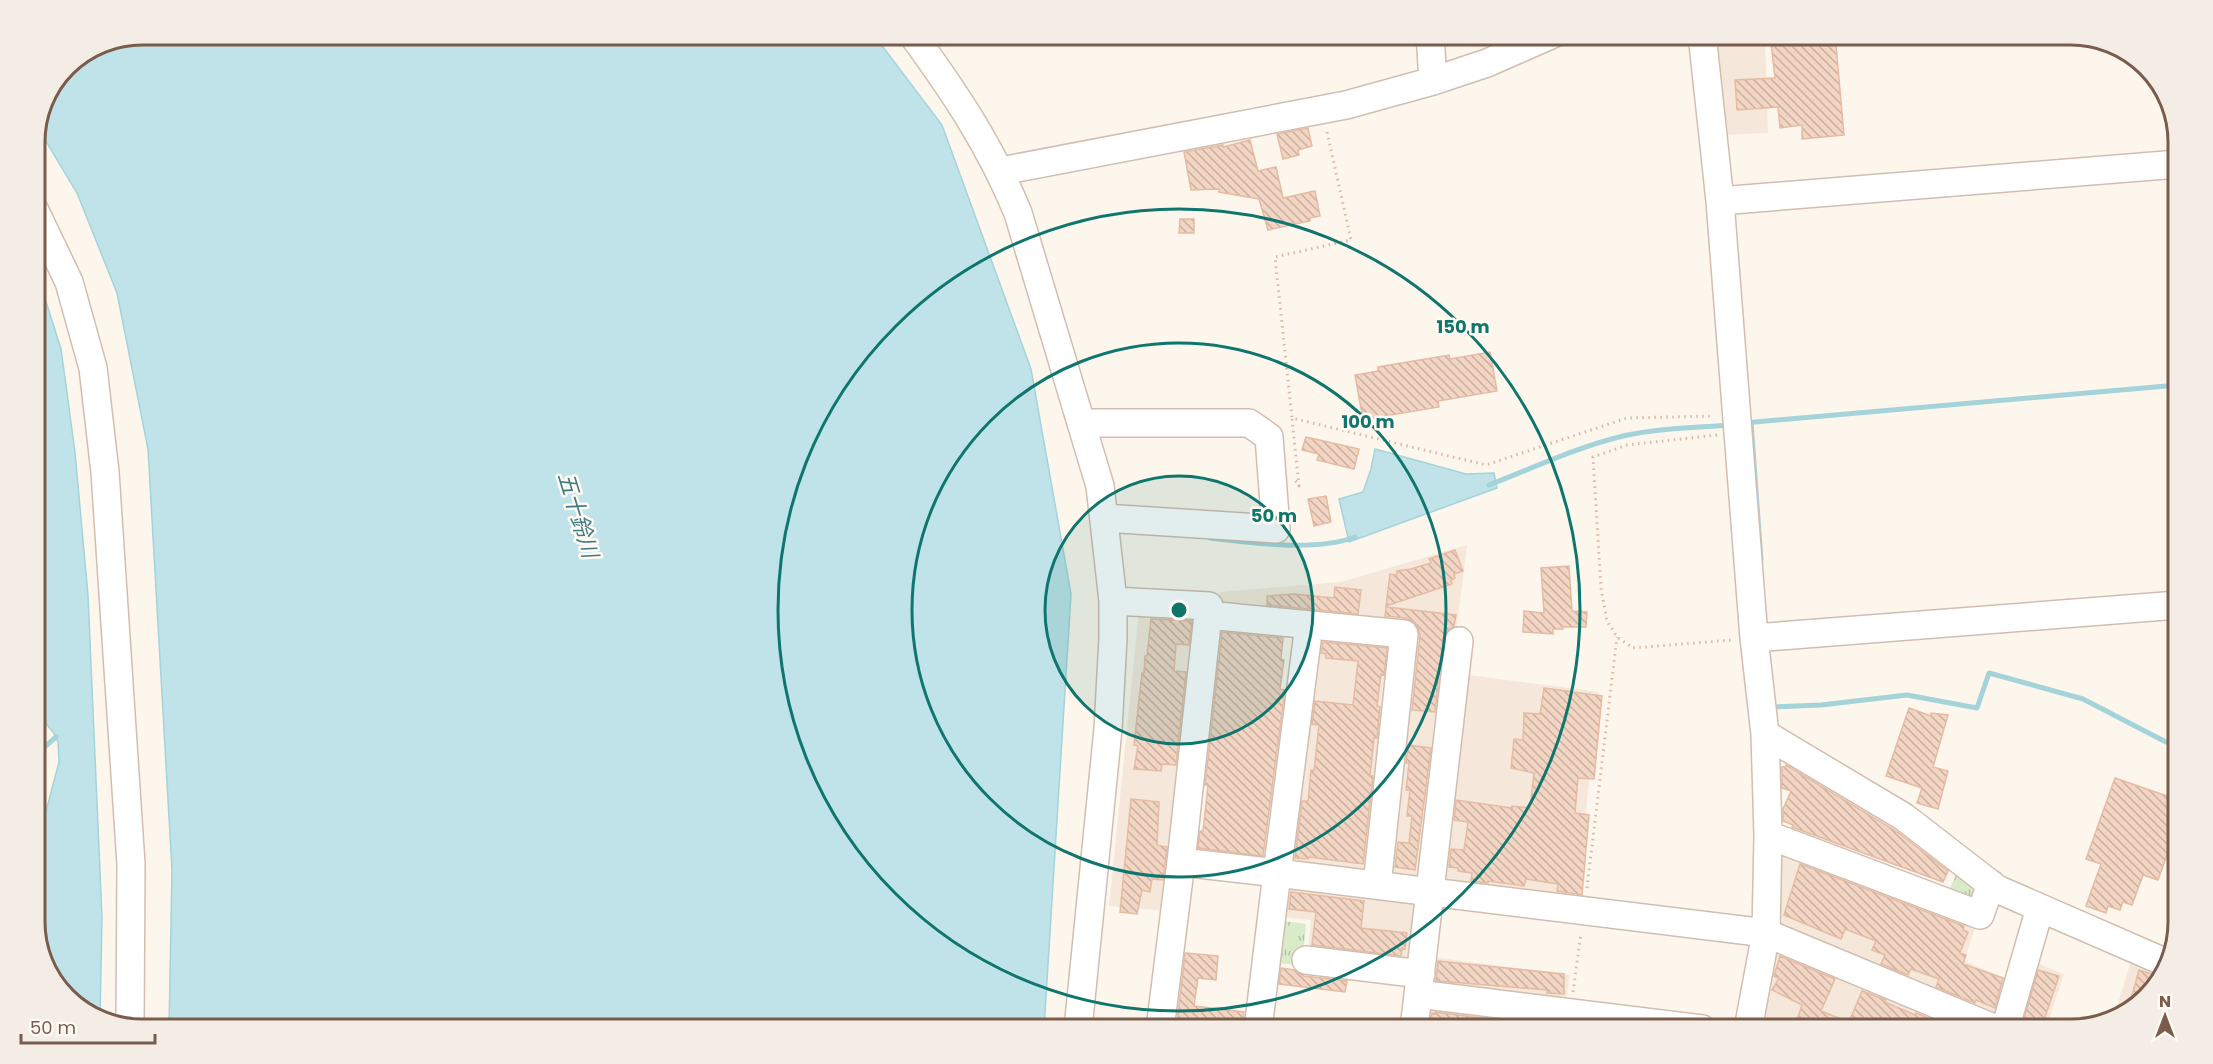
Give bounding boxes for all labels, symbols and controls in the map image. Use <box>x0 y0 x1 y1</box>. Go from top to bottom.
text: 150 m <box>1436 314 1490 339</box>
text: 100 m <box>1341 409 1395 434</box>
water label: 五十鈴川 <box>550 468 606 564</box>
text: 50 m <box>1251 503 1297 528</box>
centre of rings <box>1169 600 1189 620</box>
north arrow <box>2135 986 2195 1046</box>
text: N <box>2159 990 2171 1013</box>
scale bar <box>21 1007 154 1045</box>
text: 50 m <box>30 1015 76 1040</box>

